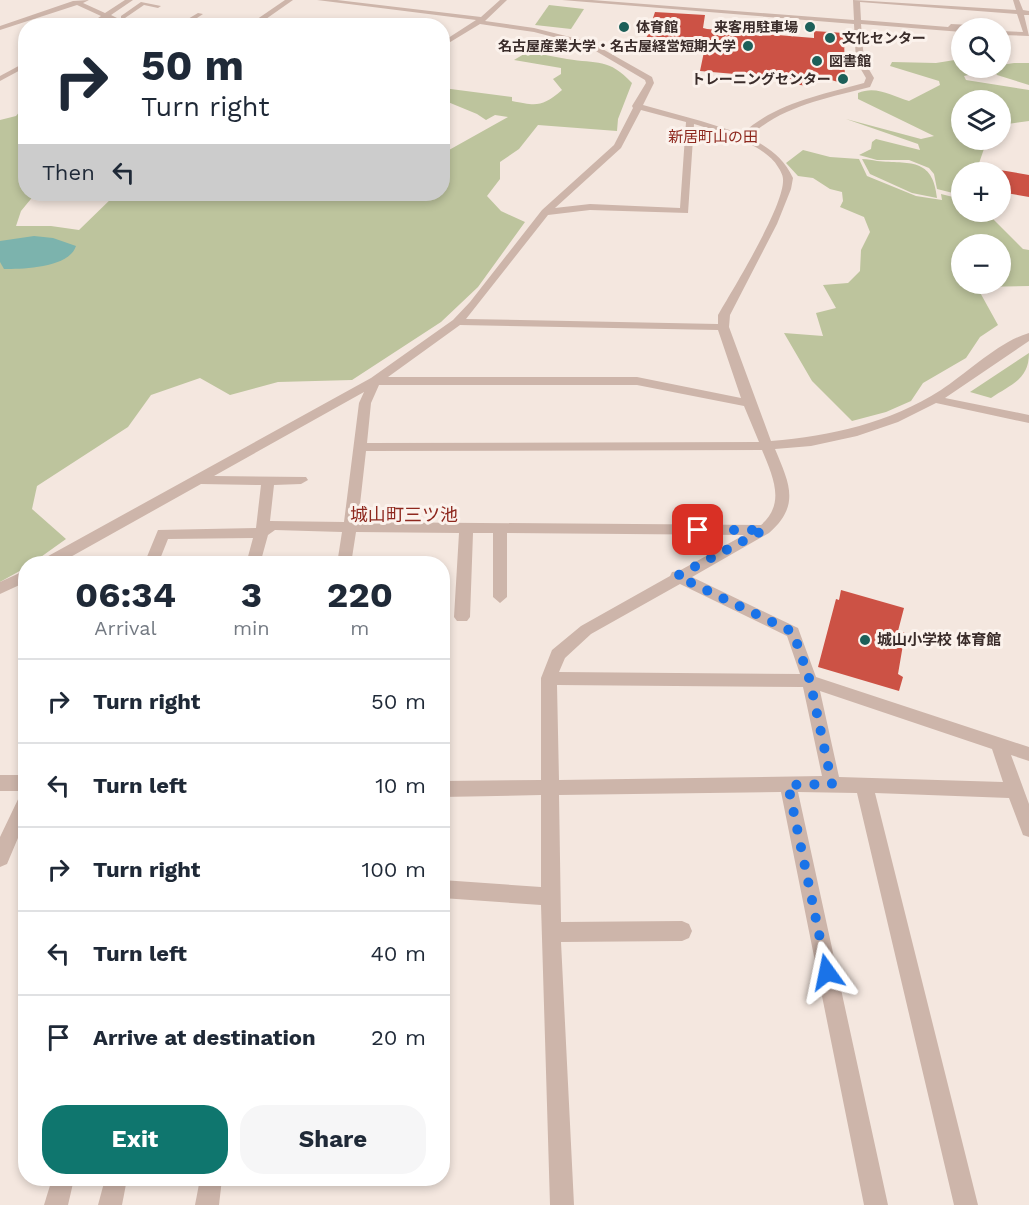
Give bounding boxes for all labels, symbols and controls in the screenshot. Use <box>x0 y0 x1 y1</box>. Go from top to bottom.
map controls <box>951 18 1011 294</box>
button: search <box>951 18 1011 78</box>
place label: 体育館 <box>636 19 678 35</box>
place label: 来客用駐車場 <box>714 19 798 35</box>
marker: 体育館 <box>617 20 631 34</box>
marker: 来客用駐車場 <box>803 20 817 34</box>
place label: 文化センター <box>842 30 926 46</box>
marker: 文化センター <box>823 31 837 45</box>
place label: 名古屋産業大学・名古屋経営短期大学 <box>498 38 736 54</box>
marker: 名古屋産業大学・名古屋経営短期大学 <box>741 39 755 53</box>
text: 50 m <box>141 41 244 90</box>
icon: right <box>42 42 120 120</box>
place label: 図書館 <box>829 53 871 69</box>
marker: 図書館 <box>810 54 824 68</box>
place label: トレーニングセンター <box>691 71 831 87</box>
marker: トレーニングセンター <box>836 72 850 86</box>
button: layers <box>951 90 1011 150</box>
text: Turn right <box>141 91 270 123</box>
district label: 新居町山の田 <box>668 128 758 146</box>
icon: left <box>107 156 140 189</box>
text: Then <box>42 160 95 185</box>
button: + <box>951 162 1011 222</box>
button: − <box>951 234 1011 294</box>
district label: 城山町三ツ池 <box>350 504 458 525</box>
pin <box>672 504 723 555</box>
icon: arrive <box>681 513 714 546</box>
text: 06:34 <box>75 574 176 616</box>
text: 3 <box>241 574 262 616</box>
text: 220 <box>327 574 393 616</box>
text: Arrival <box>94 616 157 640</box>
text: min <box>233 616 270 640</box>
text: m <box>350 616 369 640</box>
place label: 城山小学校 体育館 <box>877 631 1001 649</box>
marker: 城山小学校 体育館 <box>858 633 872 647</box>
icon: right <box>42 685 75 718</box>
text: Turn right <box>93 689 200 714</box>
text: 50 m <box>371 689 426 714</box>
icon: left <box>42 769 75 802</box>
text: Turn left <box>93 773 187 798</box>
text: 10 m <box>375 773 426 798</box>
icon: right <box>42 853 75 886</box>
text: Turn right <box>93 857 200 882</box>
text: 100 m <box>362 857 426 882</box>
icon: left <box>42 937 75 970</box>
position arrow <box>795 940 859 1004</box>
text: Turn left <box>93 941 187 966</box>
text: 40 m <box>370 941 426 966</box>
icon: arrive <box>42 1021 75 1054</box>
text: Arrive at destination <box>93 1025 316 1050</box>
text: 20 m <box>371 1025 426 1050</box>
button: Exit <box>42 1105 228 1174</box>
button: Share <box>240 1105 426 1174</box>

